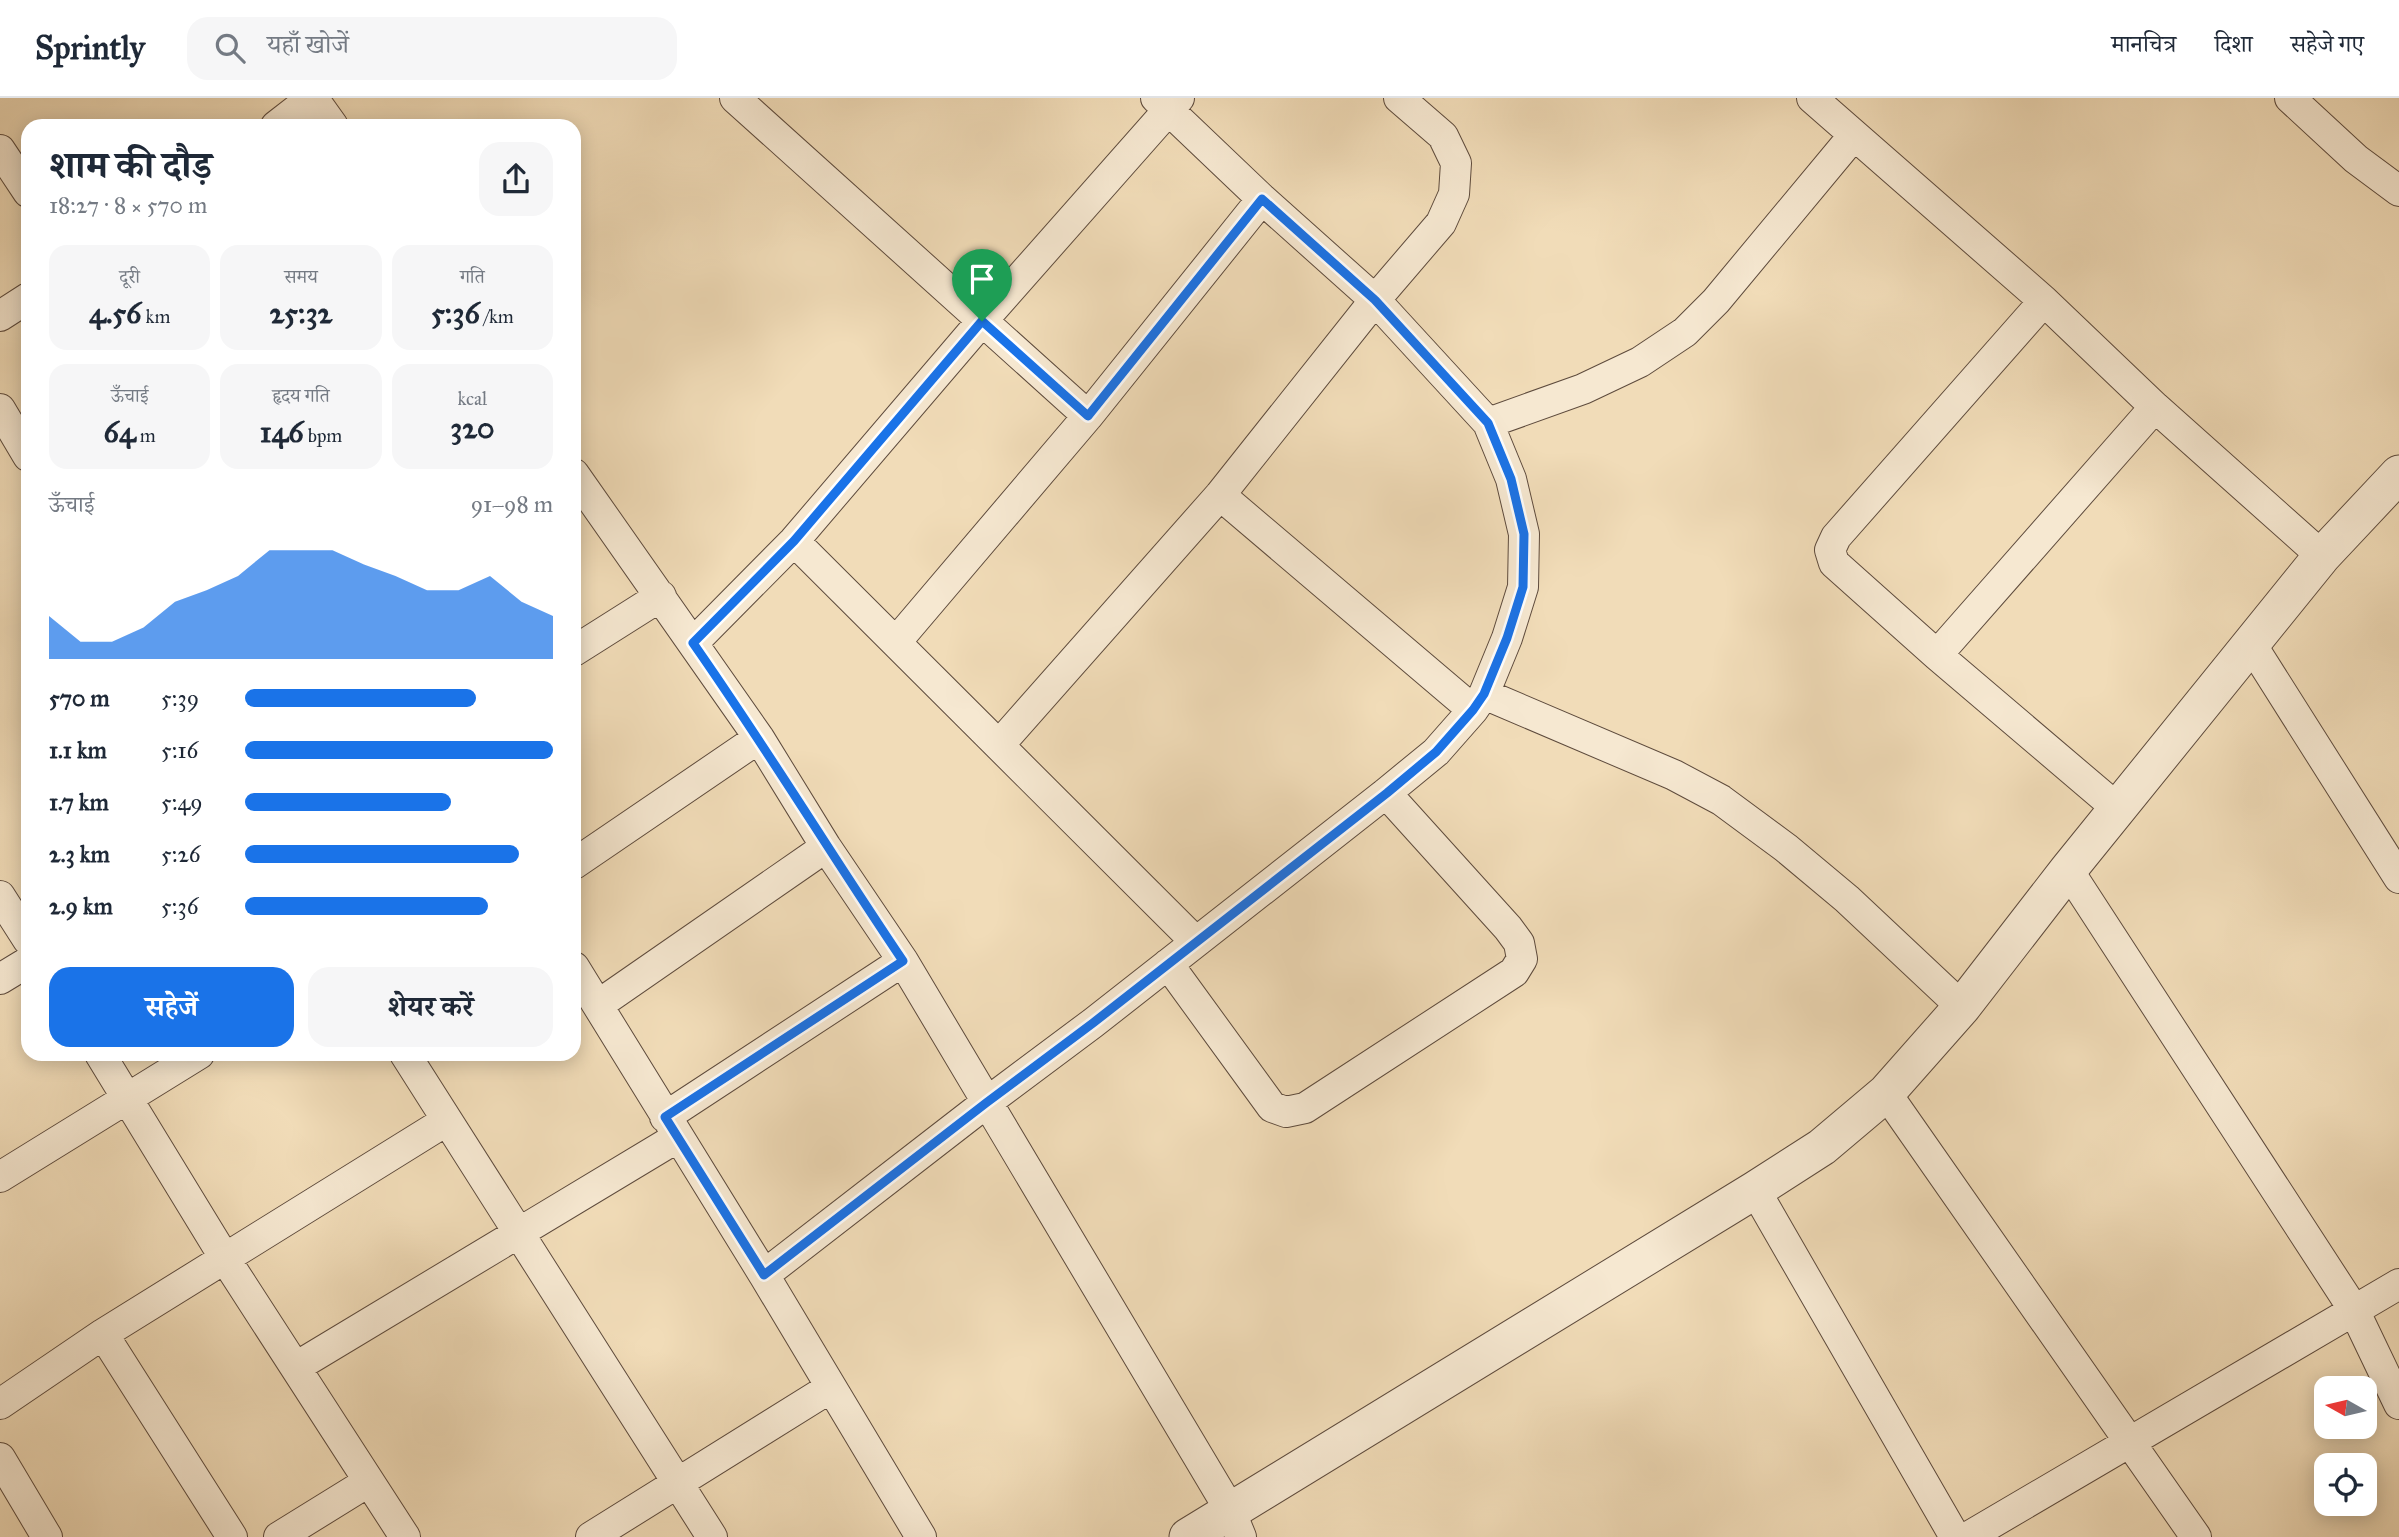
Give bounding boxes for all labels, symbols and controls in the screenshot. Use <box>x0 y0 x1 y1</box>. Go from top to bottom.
search box <box>187 17 677 80</box>
text: Sprintly <box>35 28 145 68</box>
text: यहाँ खोजें <box>267 28 349 60</box>
icon: search <box>211 29 249 67</box>
text: मानचित्र <box>2111 29 2176 59</box>
text: दिशा <box>2214 29 2253 59</box>
text: सहेजे गए <box>2291 29 2364 59</box>
text: शाम की दौड़ <box>49 142 212 188</box>
button: share <box>479 142 553 216</box>
text: 18:27 · 8 × 570 m <box>49 191 207 219</box>
pin <box>952 249 1012 321</box>
icon: arrive <box>963 260 1001 298</box>
text: दूरी <box>119 265 140 288</box>
text: समय <box>284 265 318 288</box>
text: गति <box>460 265 485 288</box>
text: 4.56 <box>89 295 141 331</box>
text: 25:32 <box>270 295 332 331</box>
text: 5:36 <box>431 295 480 331</box>
text: km <box>141 305 170 328</box>
text: /km <box>480 305 514 328</box>
text: ऊँचाई <box>111 384 148 407</box>
text: हृदय गति <box>272 384 330 407</box>
text: kcal <box>457 387 487 410</box>
text: 320 <box>450 410 494 446</box>
text: 64 <box>104 414 136 450</box>
text: 146 <box>260 414 304 450</box>
text: m <box>136 424 156 447</box>
text: bpm <box>304 424 342 447</box>
text: ऊँचाई <box>49 490 94 518</box>
text: 91–98 m <box>471 490 553 518</box>
text: 570 m <box>49 684 110 712</box>
text: 5:39 <box>161 684 199 712</box>
text: 1.1 km <box>49 736 107 764</box>
text: 5:16 <box>161 736 198 764</box>
text: 1.7 km <box>49 788 109 816</box>
text: 5:49 <box>161 788 203 816</box>
text: 2.3 km <box>49 840 110 868</box>
text: 5:26 <box>161 840 201 868</box>
text: 2.9 km <box>49 892 113 920</box>
text: 5:36 <box>161 892 198 920</box>
button: सहेजें <box>49 967 294 1047</box>
button: शेयर करें <box>308 967 553 1047</box>
north arrow <box>2314 1376 2376 1438</box>
map controls <box>2314 1376 2377 1516</box>
button: locate <box>2314 1453 2377 1516</box>

